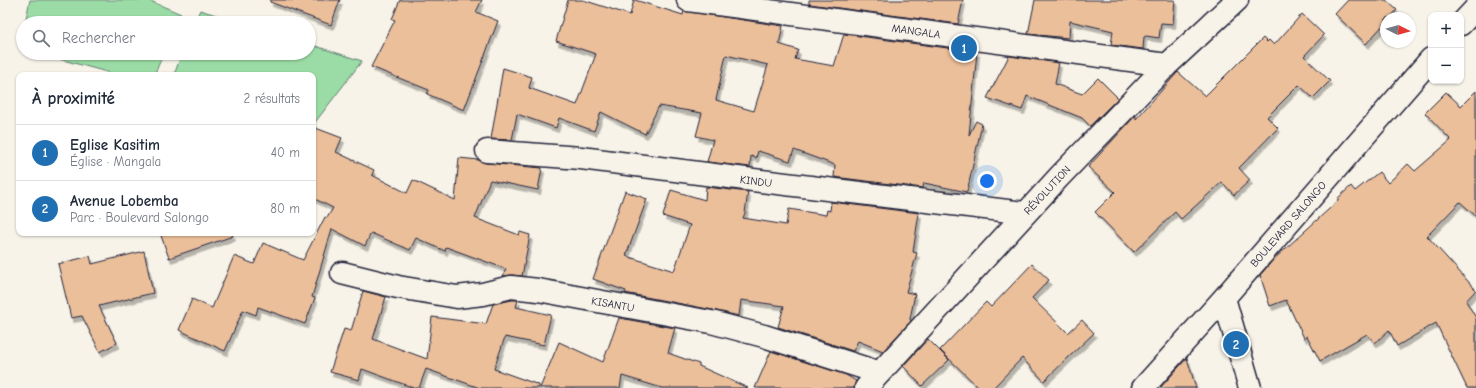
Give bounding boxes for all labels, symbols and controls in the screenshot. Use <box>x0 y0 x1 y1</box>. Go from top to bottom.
north arrow <box>1380 12 1416 48</box>
map controls <box>1428 12 1464 84</box>
button: + <box>1428 12 1464 48</box>
search box <box>16 16 316 60</box>
street label: MANGALA <box>891 22 942 41</box>
icon: search <box>30 27 52 49</box>
text: Rechercher <box>62 29 135 47</box>
pin: 1 <box>951 33 977 63</box>
button: − <box>1428 48 1464 84</box>
text: À proximité <box>32 89 115 108</box>
text: 2 résultats <box>244 91 300 106</box>
text: Eglise Kasitim <box>70 136 160 154</box>
text: 1 <box>42 145 48 160</box>
text: 40 m <box>271 145 300 160</box>
text: Église · Mangala <box>70 154 161 169</box>
street label: RÉVOLUTION <box>1021 162 1073 218</box>
your location <box>977 171 997 191</box>
street label: KINDU <box>739 173 773 190</box>
street label: BOULEVARD SALONGO <box>1248 179 1329 270</box>
text: Avenue Lobemba <box>70 192 179 210</box>
text: 2 <box>42 201 48 216</box>
text: 80 m <box>270 201 300 216</box>
text: Parc · Boulevard Salongo <box>70 210 209 225</box>
street label: KISANTU <box>590 294 635 315</box>
pin: 2 <box>1223 329 1249 359</box>

